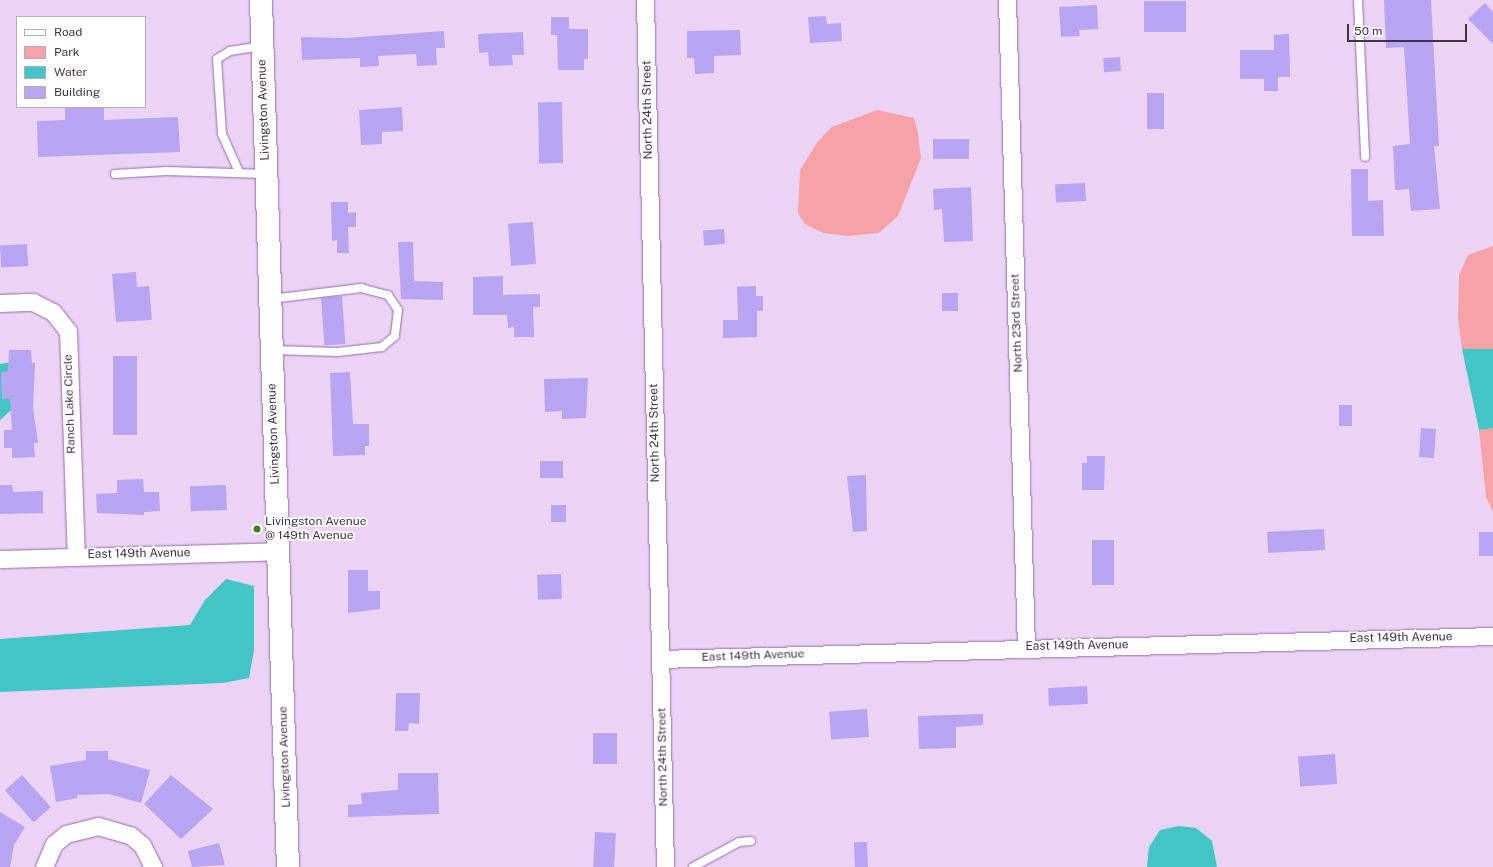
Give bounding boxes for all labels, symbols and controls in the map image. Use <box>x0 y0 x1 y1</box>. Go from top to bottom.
legend <box>16 16 146 108</box>
scale bar <box>1349 16 1469 42</box>
text: 50 m <box>1354 24 1382 38</box>
text: Road <box>54 25 82 39</box>
text: Park <box>54 45 80 59</box>
street label: Livingston Avenue <box>255 59 273 161</box>
street label: North 24th Street <box>640 60 656 160</box>
text: Water <box>54 65 87 79</box>
text: Building <box>54 85 100 99</box>
street label: North 23rd Street <box>1008 273 1026 373</box>
street label: Ranch Lake Circle <box>61 354 79 454</box>
street label: Livingston Avenue <box>265 383 283 485</box>
street label: North 24th Street <box>647 383 663 483</box>
place label: Livingston Avenue @ 149th Avenue <box>265 515 366 543</box>
marker: Livingston Avenue @ 149th Avenue <box>252 524 262 534</box>
street label: East 149th Avenue <box>87 546 191 562</box>
street label: East 149th Avenue <box>1349 630 1453 646</box>
street label: East 149th Avenue <box>1025 638 1129 654</box>
street label: East 149th Avenue <box>701 647 805 665</box>
street label: Livingston Avenue <box>276 706 294 808</box>
street label: North 24th Street <box>655 707 671 807</box>

